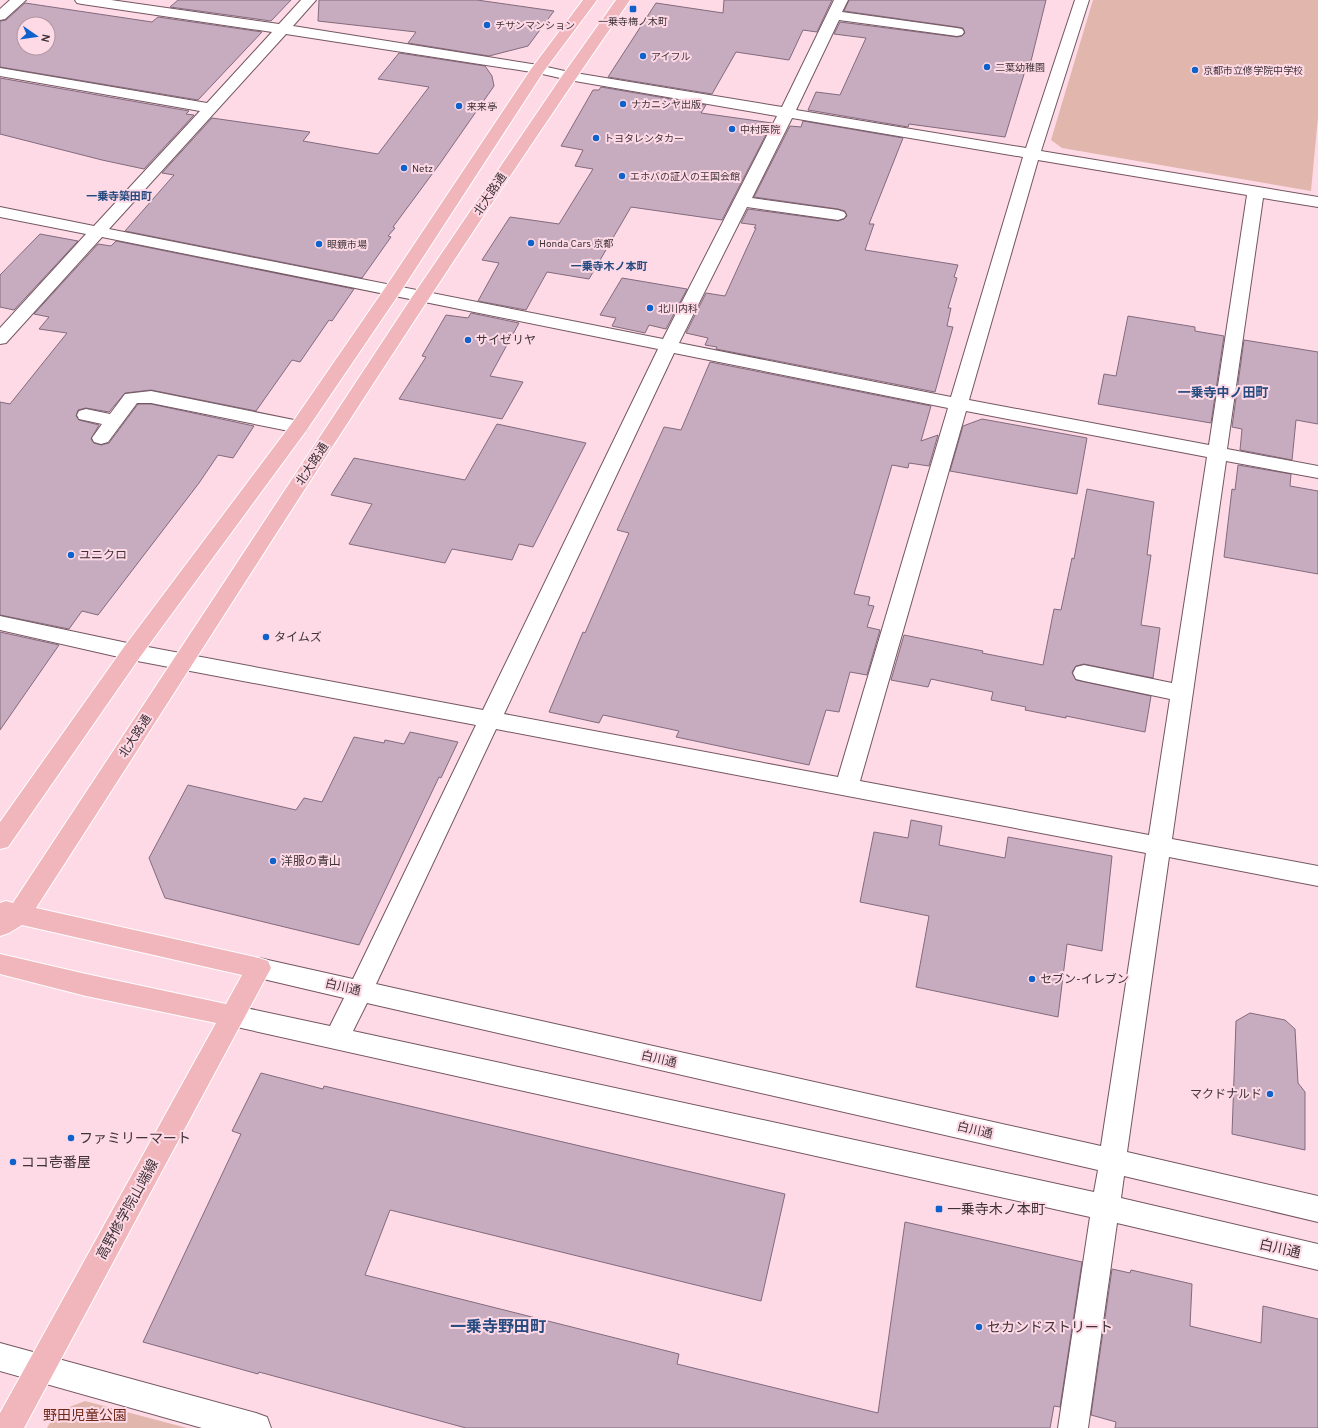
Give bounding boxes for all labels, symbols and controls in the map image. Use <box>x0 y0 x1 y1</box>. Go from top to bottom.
marker: 一乗寺梅ノ木町 <box>628 4 638 14</box>
north arrow <box>16 16 56 56</box>
place label: 一乗寺梅ノ木町 <box>598 16 668 29</box>
marker: チサンマンション <box>482 20 492 30</box>
place label: チサンマンション <box>495 20 575 33</box>
text: N <box>37 33 52 43</box>
marker: アイフル <box>638 51 648 61</box>
place label: アイフル <box>651 51 691 64</box>
marker: 二葉幼稚園 <box>982 62 992 72</box>
place label: 二葉幼稚園 <box>995 62 1045 75</box>
marker: 京都市立修学院中学校 <box>1190 65 1200 75</box>
place label: 京都市立修学院中学校 <box>1203 65 1303 78</box>
marker: ナカニシヤ出版 <box>618 99 628 109</box>
place label: ナカニシヤ出版 <box>631 99 701 112</box>
marker: 来来亭 <box>454 101 464 111</box>
place label: 来来亭 <box>467 101 497 114</box>
marker: 中村医院 <box>727 124 737 134</box>
place label: 中村医院 <box>740 124 780 137</box>
marker: トヨタレンタカー <box>591 133 601 143</box>
place label: トヨタレンタカー <box>604 133 684 146</box>
marker: Netz <box>399 163 409 173</box>
place label: Netz <box>412 163 433 176</box>
street label: 北大路通 <box>471 170 511 219</box>
marker: エホバの証人の王国会館 <box>617 171 627 181</box>
place label: エホバの証人の王国会館 <box>630 171 740 184</box>
district label: 一乗寺築田町 <box>86 190 152 204</box>
marker: Honda Cars 京都 <box>526 238 536 248</box>
place label: Honda Cars 京都 <box>539 238 613 251</box>
marker: 眼鏡市場 <box>314 239 324 249</box>
place label: 眼鏡市場 <box>327 239 367 252</box>
district label: 一乗寺木ノ本町 <box>571 260 648 274</box>
marker: 北川内科 <box>645 303 655 313</box>
place label: 北川内科 <box>658 303 698 316</box>
place label: サイゼリヤ <box>476 333 536 349</box>
marker: サイゼリヤ <box>463 335 473 345</box>
district label: 一乗寺中ノ田町 <box>1177 385 1269 402</box>
street label: 北大路通 <box>293 440 333 489</box>
place label: ユニクロ <box>79 548 127 564</box>
marker: ユニクロ <box>66 550 76 560</box>
place label: タイムズ <box>274 630 322 646</box>
marker: タイムズ <box>261 632 271 642</box>
street label: 北大路通 <box>116 712 156 761</box>
place label: 洋服の青山 <box>281 854 341 870</box>
marker: 洋服の青山 <box>268 856 278 866</box>
place label: セブン-イレブン <box>1040 972 1129 988</box>
marker: セブン-イレブン <box>1027 974 1037 984</box>
street label: 白川通 <box>323 976 362 1000</box>
street label: 白川通 <box>639 1048 678 1072</box>
place label: マクドナルド <box>1190 1087 1262 1103</box>
marker: マクドナルド <box>1265 1089 1275 1099</box>
street label: 白川通 <box>955 1119 994 1143</box>
place label: ファミリーマート <box>79 1131 191 1148</box>
marker: ファミリーマート <box>66 1133 76 1143</box>
place label: ココ壱番屋 <box>21 1155 91 1172</box>
marker: ココ壱番屋 <box>8 1157 18 1167</box>
street label: 高野修学院山端線 <box>94 1157 163 1263</box>
place label: 一乗寺木ノ本町 <box>947 1202 1045 1219</box>
marker: 一乗寺木ノ本町 <box>934 1204 944 1214</box>
street label: 白川通 <box>1257 1236 1302 1262</box>
district label: 一乗寺野田町 <box>450 1318 546 1338</box>
place label: セカンドストリート <box>987 1320 1113 1337</box>
marker: セカンドストリート <box>974 1322 984 1332</box>
park label: 野田児童公園 <box>43 1408 127 1425</box>

